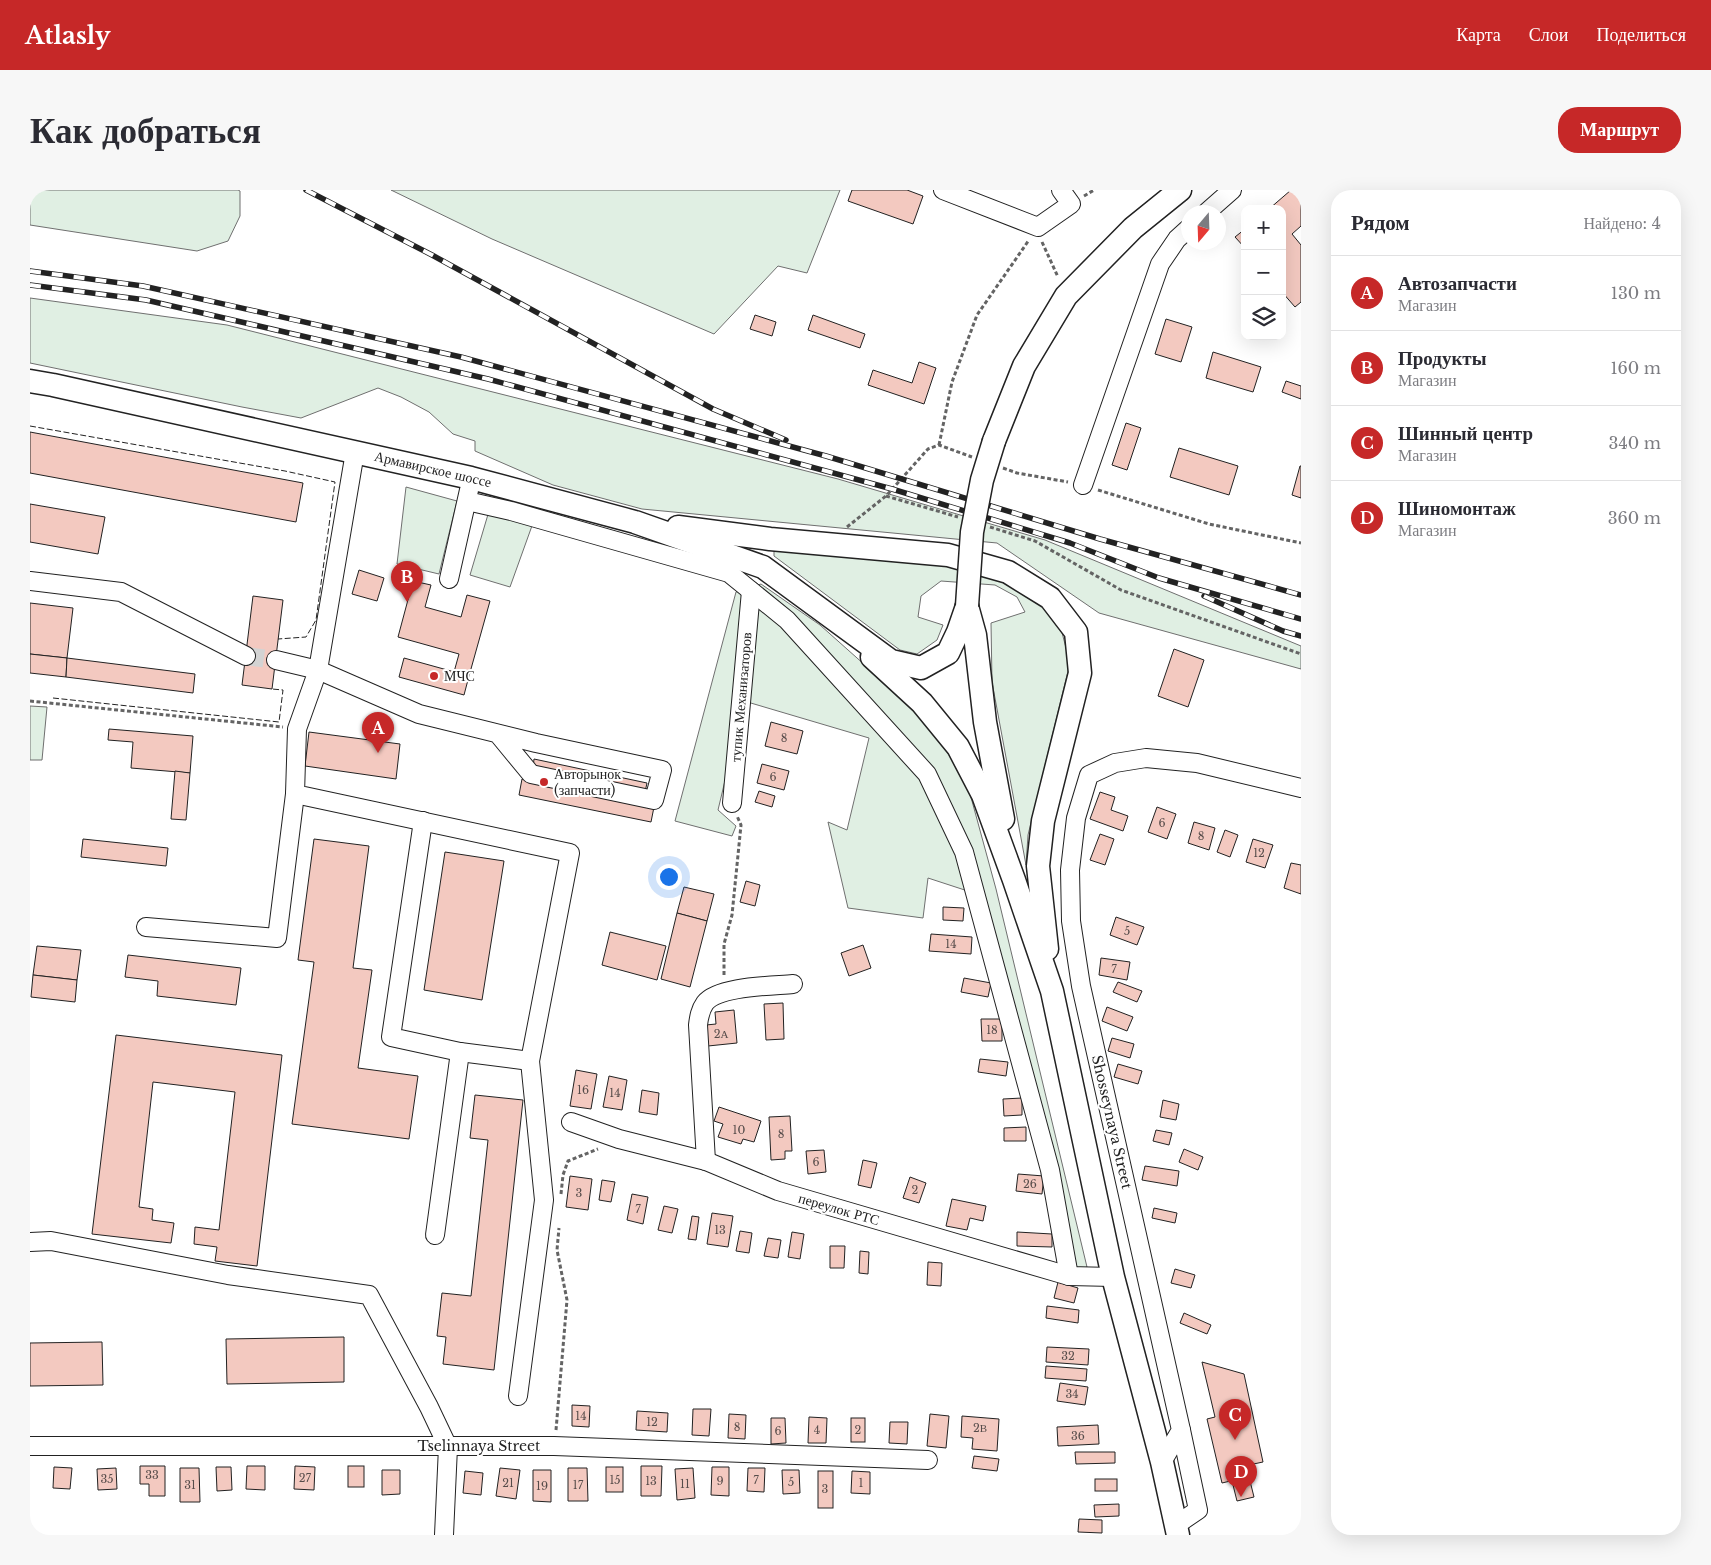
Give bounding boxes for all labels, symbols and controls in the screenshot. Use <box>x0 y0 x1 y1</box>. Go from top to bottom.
text: Atlasly <box>25 21 111 50</box>
text: Карта <box>1456 24 1501 46</box>
text: Слои <box>1529 24 1568 46</box>
text: Поделиться <box>1596 24 1686 46</box>
button: Маршрут <box>1558 107 1681 153</box>
text: Как добраться <box>30 109 261 152</box>
north arrow <box>1181 205 1226 250</box>
map controls <box>1241 205 1286 340</box>
button: + <box>1241 205 1286 250</box>
text: Рядом <box>1351 210 1410 236</box>
text: Найдено: 4 <box>1583 213 1661 233</box>
button: − <box>1241 250 1286 295</box>
text: Автозапчасти <box>1398 272 1517 295</box>
text: A <box>1361 283 1373 303</box>
text: 130 m <box>1611 283 1661 303</box>
button: layers <box>1241 295 1286 340</box>
text: Магазин <box>1398 295 1456 315</box>
text: Продукты <box>1398 347 1487 370</box>
text: B <box>1361 358 1373 378</box>
text: 160 m <box>1610 358 1661 378</box>
text: Магазин <box>1398 370 1456 390</box>
text: Шинный центр <box>1398 422 1533 445</box>
text: C <box>1360 433 1374 453</box>
text: 340 m <box>1609 433 1661 453</box>
text: Магазин <box>1398 445 1456 465</box>
street label: Армавирское шоссе <box>373 447 493 491</box>
text: Шиномонтаж <box>1398 497 1516 520</box>
text: D <box>1360 508 1374 528</box>
text: 360 m <box>1608 508 1661 528</box>
text: Магазин <box>1398 520 1456 540</box>
pin: B <box>391 561 423 602</box>
street label: тупик Механизаторов <box>726 631 756 763</box>
place label: МЧС <box>444 667 475 685</box>
marker: МЧС <box>428 670 440 682</box>
pin: A <box>362 712 394 753</box>
house number: 8 <box>781 731 787 745</box>
place label: Авторынок (запчасти) <box>554 765 621 799</box>
house number: 6 <box>769 770 777 784</box>
marker: Авторынок (запчасти) <box>538 776 550 788</box>
house number: 6 <box>1158 816 1166 830</box>
house number: 8 <box>1198 829 1204 843</box>
house number: 12 <box>1253 846 1265 860</box>
your location <box>656 864 682 890</box>
house number: 5 <box>1124 924 1130 938</box>
house number: 14 <box>945 937 957 951</box>
house number: 7 <box>1111 962 1117 976</box>
house number: 18 <box>986 1023 998 1037</box>
house number: 2А <box>714 1027 728 1041</box>
street label: Shosseynaya Street <box>1088 1053 1136 1191</box>
house number: 16 <box>577 1083 589 1097</box>
house number: 14 <box>609 1086 621 1100</box>
house number: 10 <box>733 1123 746 1137</box>
house number: 8 <box>778 1127 784 1141</box>
house number: 6 <box>812 1155 820 1169</box>
house number: 26 <box>1023 1177 1037 1191</box>
house number: 2 <box>912 1183 919 1197</box>
house number: 3 <box>576 1186 583 1200</box>
street label: переулок РТС <box>796 1189 882 1229</box>
house number: 7 <box>635 1202 641 1216</box>
house number: 13 <box>714 1223 726 1237</box>
house number: 32 <box>1061 1349 1075 1363</box>
house number: 34 <box>1065 1387 1079 1401</box>
pin: C <box>1219 1399 1251 1440</box>
house number: 14 <box>575 1409 587 1423</box>
house number: 12 <box>646 1415 658 1429</box>
house number: 8 <box>734 1420 740 1434</box>
house number: 2В <box>973 1421 987 1435</box>
house number: 4 <box>814 1423 820 1437</box>
house number: 2 <box>855 1423 862 1437</box>
house number: 6 <box>774 1424 782 1438</box>
house number: 36 <box>1071 1429 1085 1443</box>
street label: Tselinnaya Street <box>418 1437 541 1455</box>
pin: D <box>1225 1456 1257 1497</box>
house number: 33 <box>145 1468 159 1482</box>
house number: 27 <box>299 1471 312 1485</box>
house number: 35 <box>100 1472 114 1486</box>
house number: 15 <box>609 1473 621 1487</box>
house number: 7 <box>753 1473 759 1487</box>
house number: 13 <box>645 1474 657 1488</box>
house number: 9 <box>716 1474 724 1488</box>
house number: 5 <box>788 1475 794 1489</box>
house number: 21 <box>502 1476 514 1490</box>
house number: 1 <box>859 1476 864 1490</box>
house number: 11 <box>680 1477 690 1491</box>
house number: 31 <box>184 1478 196 1492</box>
house number: 17 <box>573 1478 584 1492</box>
house number: 19 <box>536 1479 548 1493</box>
house number: 3 <box>822 1482 829 1496</box>

